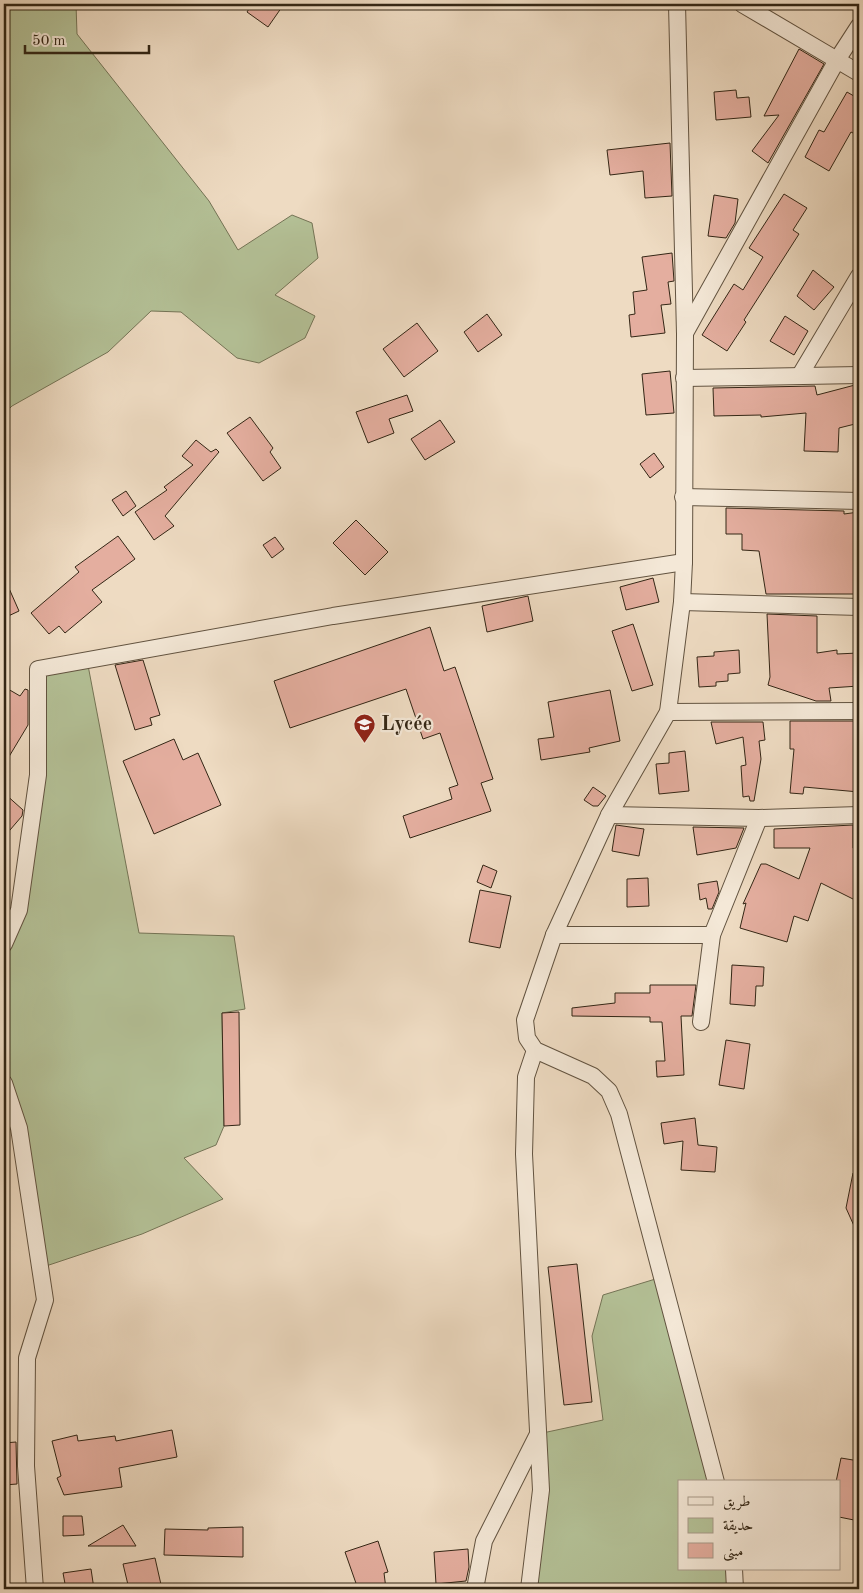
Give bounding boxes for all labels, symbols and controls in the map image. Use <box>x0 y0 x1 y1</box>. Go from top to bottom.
scale bar <box>25 22 149 54</box>
text: 50 m <box>32 34 66 49</box>
school or university icon: Lycée <box>353 713 377 744</box>
place label: Lycée <box>381 715 432 735</box>
legend <box>678 1480 840 1570</box>
text: طريق <box>723 1495 750 1511</box>
text: حديقة <box>723 1519 753 1534</box>
text: مبنى <box>723 1545 743 1562</box>

